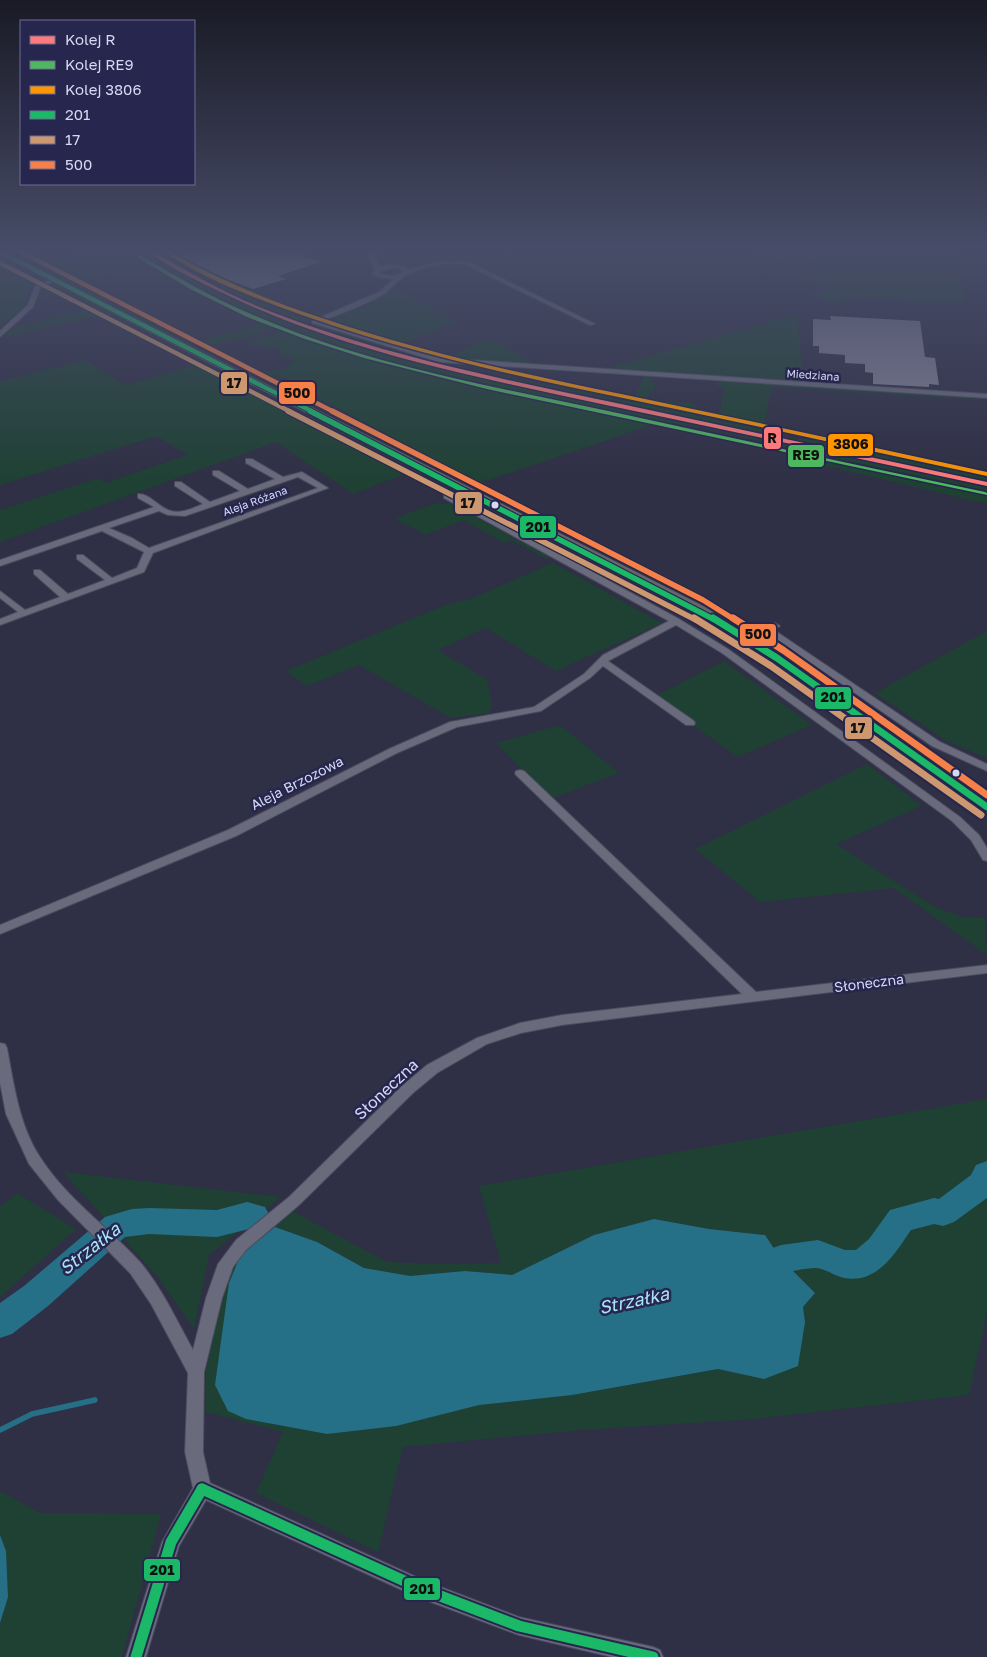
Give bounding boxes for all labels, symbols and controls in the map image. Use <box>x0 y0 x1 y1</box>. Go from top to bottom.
legend <box>20 20 195 185</box>
text: Kolej R <box>65 30 115 48</box>
text: Kolej RE9 <box>65 55 134 73</box>
text: Kolej 3806 <box>65 80 141 98</box>
text: 201 <box>65 105 90 123</box>
text: 17 <box>65 130 80 148</box>
text: 500 <box>65 155 92 173</box>
street label: Miedziana <box>786 366 840 383</box>
line badge: 17 <box>220 371 248 395</box>
text: 17 <box>227 374 242 391</box>
line badge: 500 <box>278 381 316 405</box>
text: 500 <box>284 384 310 401</box>
line badge: R <box>763 426 782 450</box>
text: R <box>767 429 777 446</box>
line badge: 3806 <box>827 433 874 457</box>
text: 3806 <box>833 435 869 452</box>
line badge: RE9 <box>787 444 825 468</box>
text: RE9 <box>792 446 820 463</box>
street label: Aleja Różana <box>221 483 289 518</box>
line badge: 17 <box>454 491 483 515</box>
text: 17 <box>461 494 476 511</box>
unlabelled marker <box>490 500 500 510</box>
line badge: 201 <box>519 515 557 539</box>
text: 201 <box>526 518 550 535</box>
line badge: 500 <box>739 623 777 647</box>
text: 500 <box>745 625 771 642</box>
line badge: 201 <box>814 686 852 710</box>
text: 201 <box>821 688 845 705</box>
line badge: 17 <box>844 716 873 740</box>
text: 17 <box>851 719 866 736</box>
street label: Aleja Brzozowa <box>248 752 346 813</box>
unlabelled marker <box>951 768 961 778</box>
street label: Słoneczna <box>833 970 905 995</box>
street label: Słoneczna <box>350 1054 422 1124</box>
water label: Strzałka <box>55 1217 125 1279</box>
water label: Strzałka <box>597 1282 672 1318</box>
line badge: 201 <box>143 1558 181 1582</box>
text: 201 <box>150 1561 174 1578</box>
line badge: 201 <box>403 1577 441 1601</box>
text: 201 <box>410 1580 434 1597</box>

